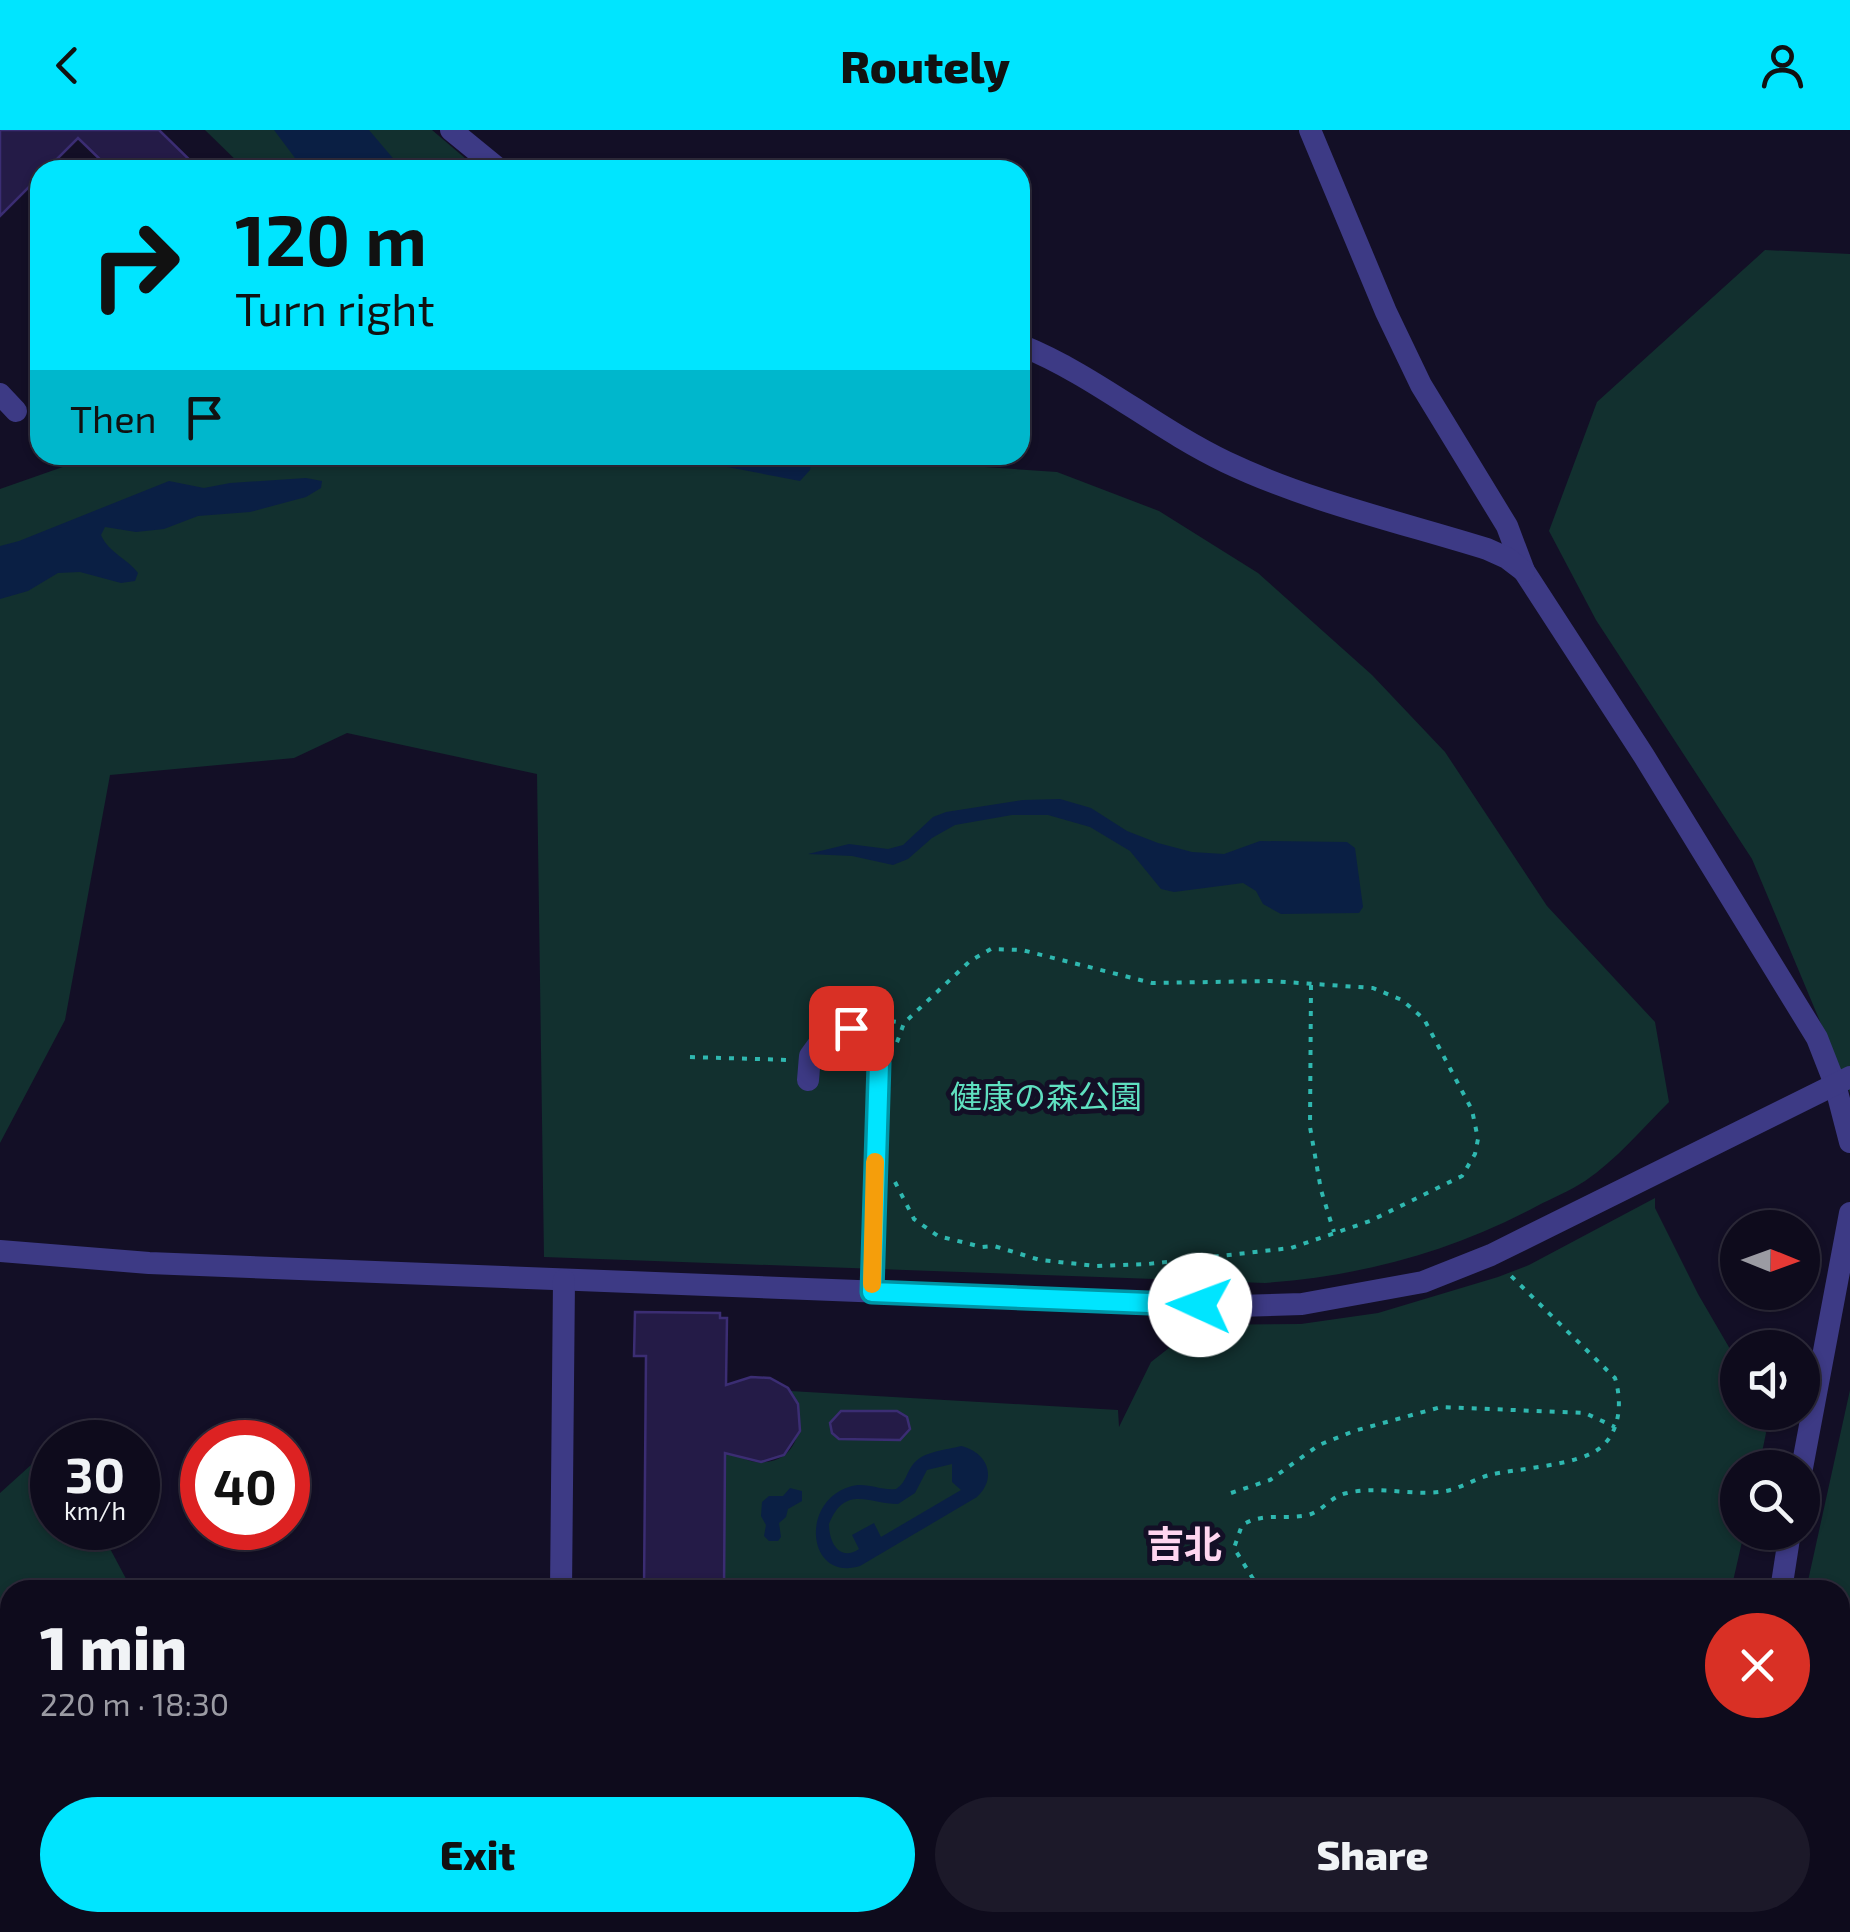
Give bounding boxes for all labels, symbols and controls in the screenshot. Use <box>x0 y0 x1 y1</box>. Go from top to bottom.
icon: back <box>40 38 95 93</box>
text: Routely <box>840 38 1010 92</box>
icon: person <box>1755 38 1810 93</box>
text: 120 m <box>235 196 427 280</box>
icon: right <box>70 200 200 330</box>
text: Turn right <box>235 281 435 335</box>
icon: arrive <box>177 390 232 445</box>
text: Then <box>70 395 157 441</box>
pin <box>809 986 894 1071</box>
icon: arrive <box>824 1001 879 1056</box>
park label: 健康の森公園 <box>950 1076 1142 1114</box>
north arrow <box>1720 1210 1820 1310</box>
map controls <box>1720 1210 1820 1550</box>
position arrow <box>1148 1253 1252 1357</box>
button: sound <box>1720 1330 1820 1430</box>
speed limit sign: 40 <box>180 1420 310 1550</box>
text: 30 <box>65 1443 125 1503</box>
button: search <box>1720 1450 1820 1550</box>
text: km/h <box>64 1495 126 1525</box>
district label: 吉北 <box>1146 1520 1222 1566</box>
text: 1 min <box>40 1610 187 1682</box>
button: close <box>1705 1613 1810 1718</box>
text: 220 m · 18:30 <box>40 1684 229 1722</box>
button: Exit <box>40 1797 915 1912</box>
button: Share <box>935 1797 1810 1912</box>

